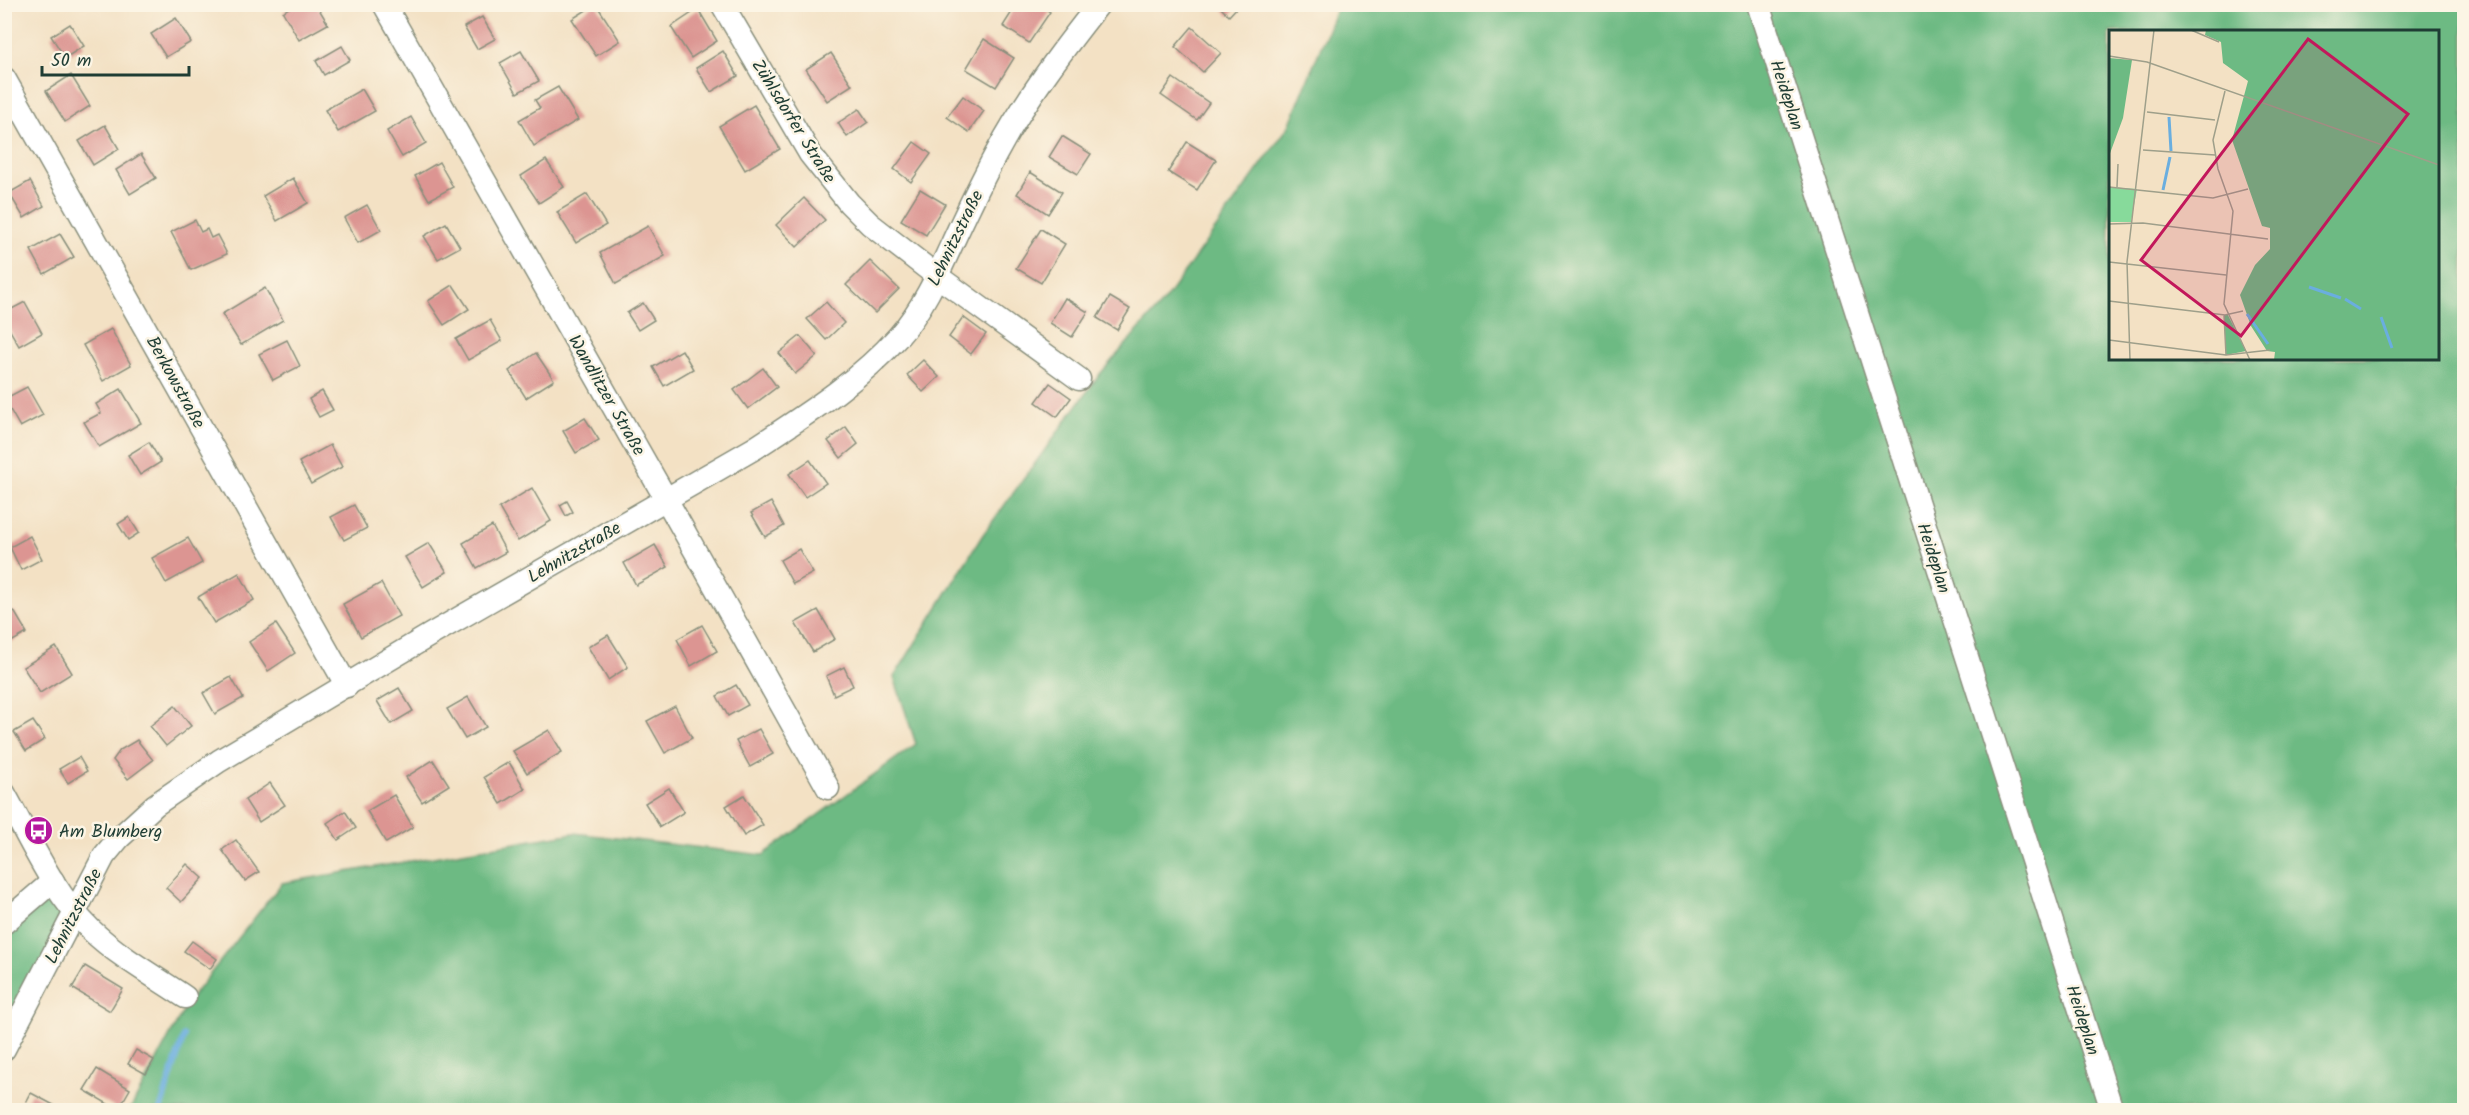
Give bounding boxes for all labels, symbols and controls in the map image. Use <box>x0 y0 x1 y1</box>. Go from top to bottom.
inset map <box>2109 30 2439 360</box>
scale bar <box>42 39 189 77</box>
text: 50 m <box>51 47 91 76</box>
street label: Zühlsdorfer Straße <box>743 54 843 190</box>
street label: Heideplan <box>1761 56 1811 134</box>
street label: Lehnitzstraße <box>921 186 992 292</box>
street label: Wandlitzer Straße <box>559 330 652 462</box>
street label: Berkowstraße <box>137 331 212 434</box>
street label: Lehnitzstraße <box>522 515 627 592</box>
street label: Heideplan <box>1908 519 1958 597</box>
bus stop icon: Am Blumberg <box>22 815 54 847</box>
place label: Am Blumberg <box>59 818 162 847</box>
street label: Lehnitzstraße <box>38 864 111 970</box>
street label: Heideplan <box>2057 981 2107 1059</box>

